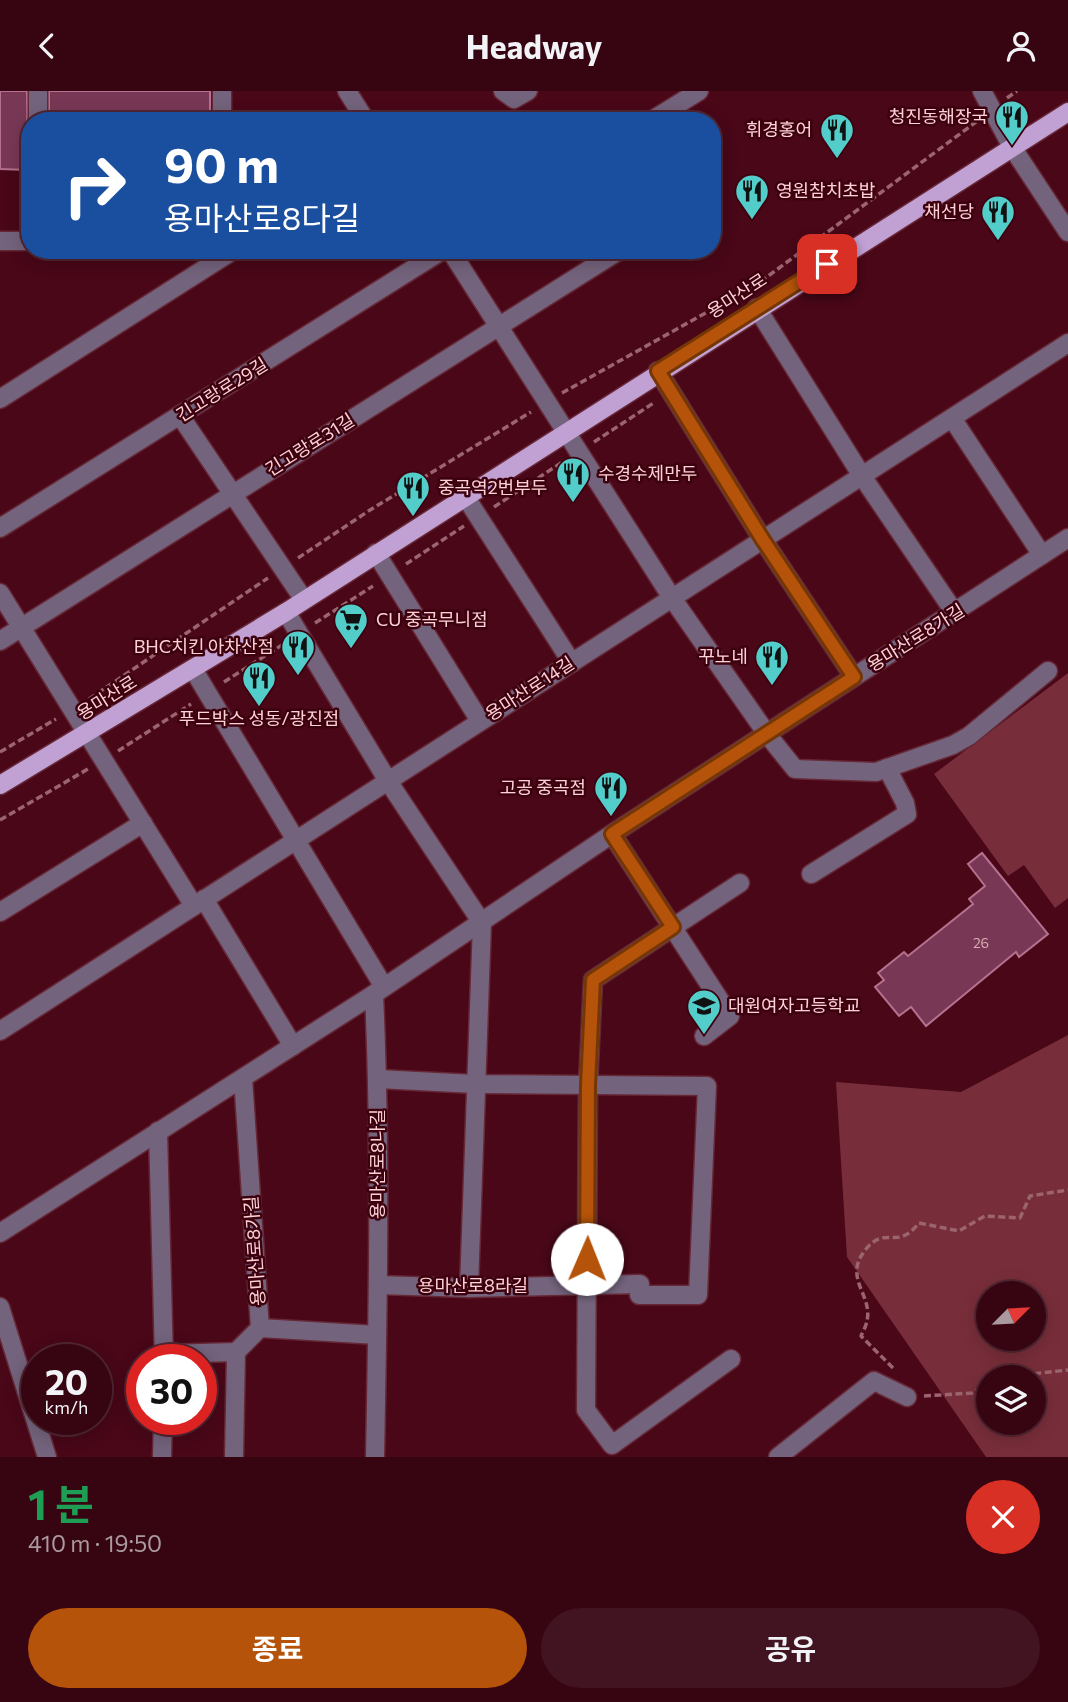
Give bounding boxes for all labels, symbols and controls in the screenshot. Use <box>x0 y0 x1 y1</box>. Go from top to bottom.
text: Headway <box>466 26 602 66</box>
icon: back <box>28 27 66 65</box>
icon: person <box>1002 27 1040 65</box>
restaurant icon: 청진동해장국 <box>993 98 1031 147</box>
place label: 청진동해장국 <box>889 105 988 127</box>
restaurant icon: 휘경홍어 <box>818 111 856 160</box>
place label: 휘경홍어 <box>746 118 812 140</box>
text: 90 m <box>164 133 279 193</box>
icon: right <box>49 140 140 231</box>
restaurant icon: 영원참치초밥 <box>733 172 771 221</box>
place label: 영원참치초밥 <box>776 179 875 201</box>
restaurant icon: 채선당 <box>979 193 1017 242</box>
text: 용마산로8다길 <box>164 197 360 237</box>
place label: 채선당 <box>924 200 974 222</box>
pin <box>797 234 857 294</box>
icon: arrive <box>808 245 846 283</box>
street label: 용마산로 <box>703 268 770 322</box>
street label: 긴고랑로29길 <box>172 352 271 426</box>
street label: 긴고랑로31길 <box>261 408 358 480</box>
restaurant icon: 수경수제만두 <box>554 455 592 504</box>
place label: 수경수제만두 <box>598 462 697 484</box>
restaurant icon: 중곡역2번부두 <box>394 469 432 518</box>
place label: 중곡역2번부두 <box>438 476 547 498</box>
street label: 용마산로8가길 <box>863 599 968 676</box>
supermarket icon: CU 중곡무니점 <box>332 601 370 650</box>
place label: CU 중곡무니점 <box>376 608 488 630</box>
restaurant icon: BHC치킨 아차산점 <box>279 628 317 677</box>
place label: BHC치킨 아차산점 <box>134 635 274 657</box>
restaurant icon: 꾸노네 <box>753 638 791 687</box>
place label: 꾸노네 <box>698 645 748 667</box>
street label: 용마산로14길 <box>481 651 578 725</box>
restaurant icon: 푸드박스 성동/광진점 <box>240 659 278 708</box>
street label: 용마산로 <box>73 670 140 724</box>
place label: 푸드박스 성동/광진점 <box>179 707 339 729</box>
restaurant icon: 고공 중곡점 <box>592 769 630 818</box>
place label: 고공 중곡점 <box>500 776 586 798</box>
house number: 26 <box>973 934 989 951</box>
school or university icon: 대원여자고등학교 <box>685 987 723 1036</box>
place label: 대원여자고등학교 <box>728 994 860 1016</box>
street label: 용마산로8나길 <box>366 1109 388 1219</box>
street label: 용마산로8가길 <box>239 1195 269 1307</box>
position arrow <box>550 1222 624 1296</box>
street label: 용마산로8라길 <box>418 1274 528 1296</box>
north arrow <box>976 1281 1046 1351</box>
map controls <box>976 1281 1046 1435</box>
speed limit sign: 30 <box>126 1344 217 1435</box>
text: 20 <box>45 1359 88 1402</box>
button: layers <box>976 1365 1046 1435</box>
text: km/h <box>45 1396 88 1418</box>
text: 1 분 <box>28 1477 94 1529</box>
button: close <box>966 1480 1040 1554</box>
text: 410 m · 19:50 <box>28 1529 162 1557</box>
button: 종료 <box>28 1608 527 1688</box>
button: 공유 <box>541 1608 1040 1688</box>

